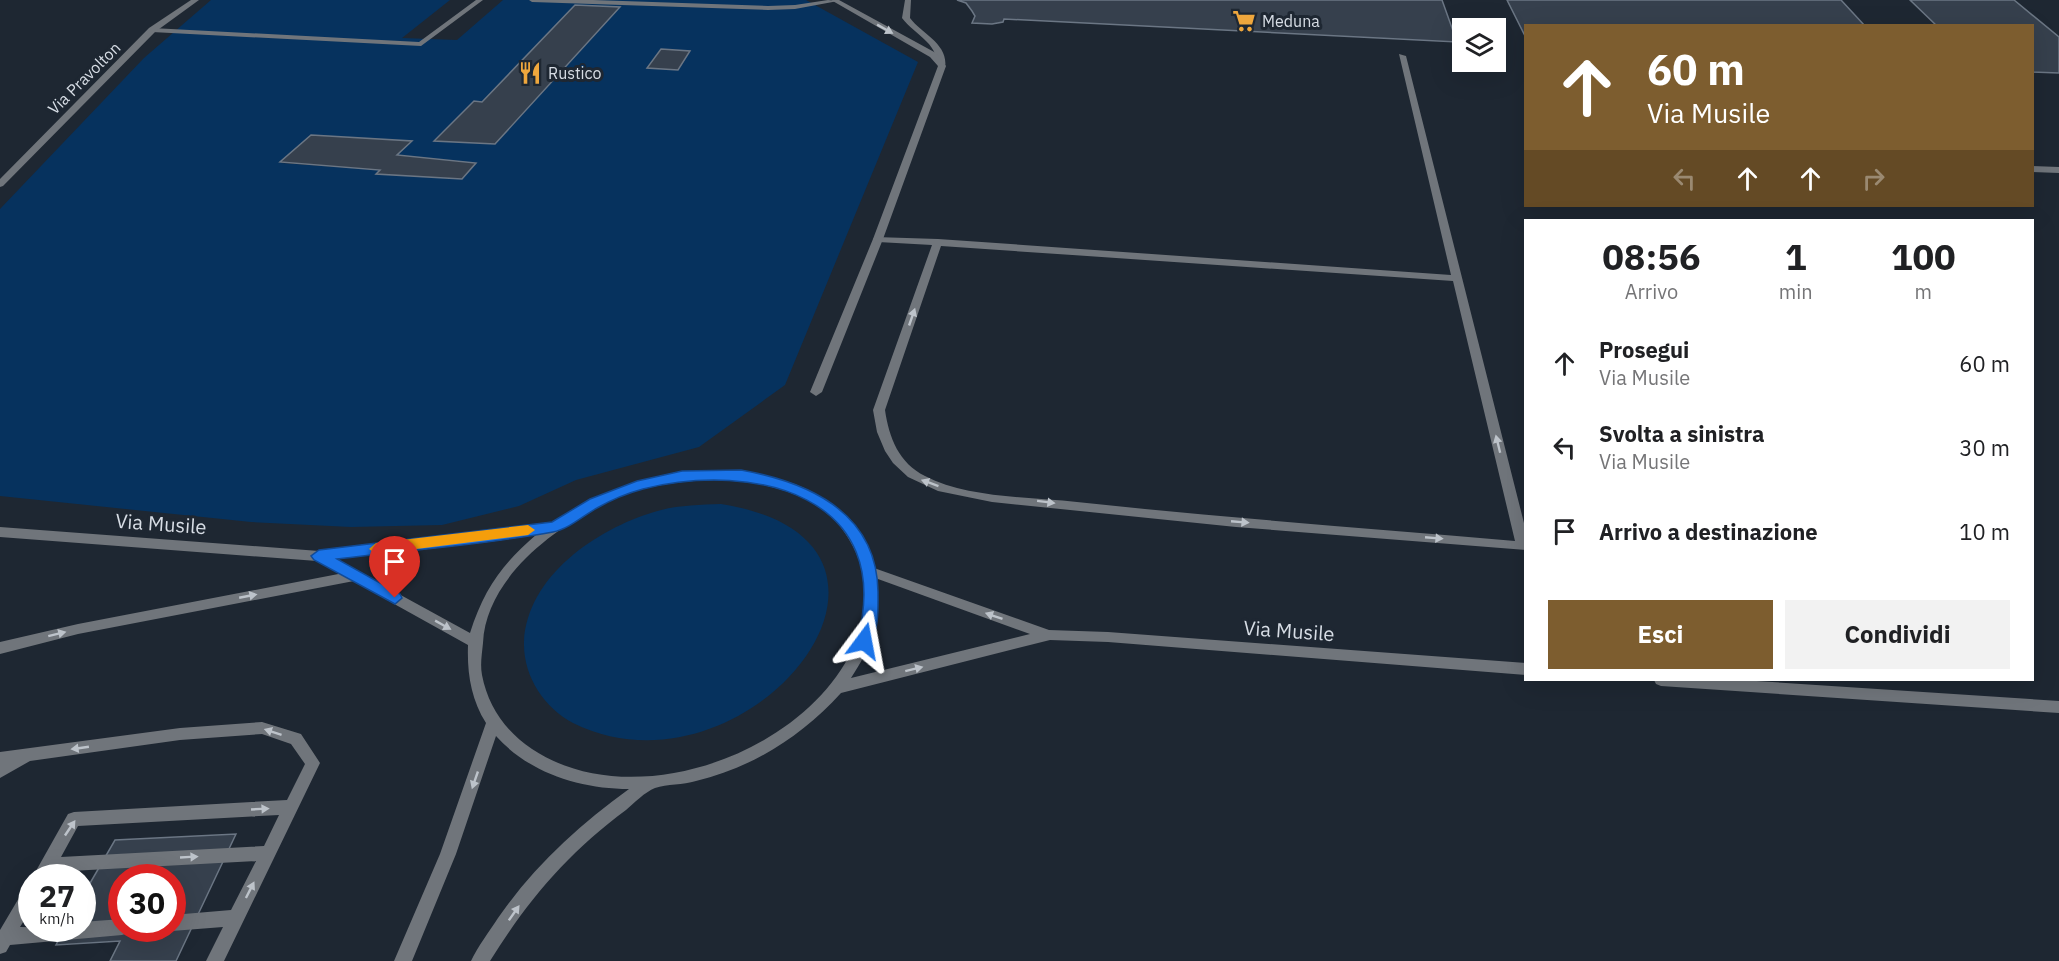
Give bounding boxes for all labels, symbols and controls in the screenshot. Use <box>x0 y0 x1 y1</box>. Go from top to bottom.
supermarket icon: Meduna <box>1231 8 1257 34</box>
place label: Meduna <box>1262 11 1320 31</box>
map controls <box>1452 18 1506 72</box>
button: layers <box>1452 18 1506 72</box>
one-way arrow <box>877 23 893 34</box>
street label: Via Pravolton <box>44 38 124 118</box>
text: 60 m <box>1647 42 1745 97</box>
icon: ahead <box>1548 48 1626 126</box>
restaurant icon: Rustico <box>517 60 543 86</box>
place label: Rustico <box>548 63 602 83</box>
text: Via Musile <box>1647 95 1770 130</box>
icon: left <box>1668 162 1701 195</box>
icon: ahead <box>1731 162 1764 195</box>
icon: ahead <box>1794 162 1827 195</box>
icon: right <box>1857 162 1890 195</box>
text: 08:56 <box>1602 233 1701 280</box>
text: 1 <box>1785 233 1807 280</box>
text: 100 <box>1891 233 1956 280</box>
text: Arrivo <box>1625 278 1678 305</box>
text: min <box>1779 278 1813 305</box>
text: m <box>1915 278 1932 305</box>
one-way arrow <box>908 307 918 325</box>
text: Prosegui <box>1599 335 1689 364</box>
icon: ahead <box>1548 347 1581 380</box>
text: 60 m <box>1959 349 2010 378</box>
text: Via Musile <box>1599 364 1690 391</box>
text: Svolta a sinistra <box>1599 419 1764 448</box>
icon: left <box>1548 431 1581 464</box>
text: 30 m <box>1959 433 2010 462</box>
one-way arrow <box>1492 435 1502 453</box>
text: Via Musile <box>1599 448 1690 475</box>
one-way arrow <box>921 478 939 488</box>
one-way arrow <box>1036 498 1055 507</box>
street label: Via Musile <box>115 507 208 540</box>
icon: arrive <box>1548 515 1581 548</box>
one-way arrow <box>1230 517 1249 527</box>
text: Arrivo a destinazione <box>1599 517 1818 546</box>
text: 10 m <box>1959 517 2010 546</box>
one-way arrow <box>1424 533 1443 543</box>
pin <box>369 536 420 598</box>
icon: arrive <box>378 545 411 578</box>
one-way arrow <box>239 591 258 600</box>
button: Esci <box>1548 600 1773 669</box>
button: Condividi <box>1785 600 2010 669</box>
position arrow <box>832 609 896 673</box>
one-way arrow <box>985 610 1003 620</box>
street label: Via Musile <box>1243 614 1336 647</box>
one-way arrow <box>435 620 452 630</box>
one-way arrow <box>48 629 66 639</box>
one-way arrow <box>904 664 923 674</box>
one-way arrow <box>264 726 282 736</box>
one-way arrow <box>70 743 89 752</box>
one-way arrow <box>470 771 480 789</box>
one-way arrow <box>250 804 269 813</box>
one-way arrow <box>64 819 75 836</box>
one-way arrow <box>180 853 199 862</box>
speed limit sign: 30 <box>108 864 186 942</box>
text: 27 <box>39 876 75 915</box>
one-way arrow <box>245 881 255 898</box>
one-way arrow <box>508 906 520 922</box>
text: km/h <box>39 909 75 928</box>

